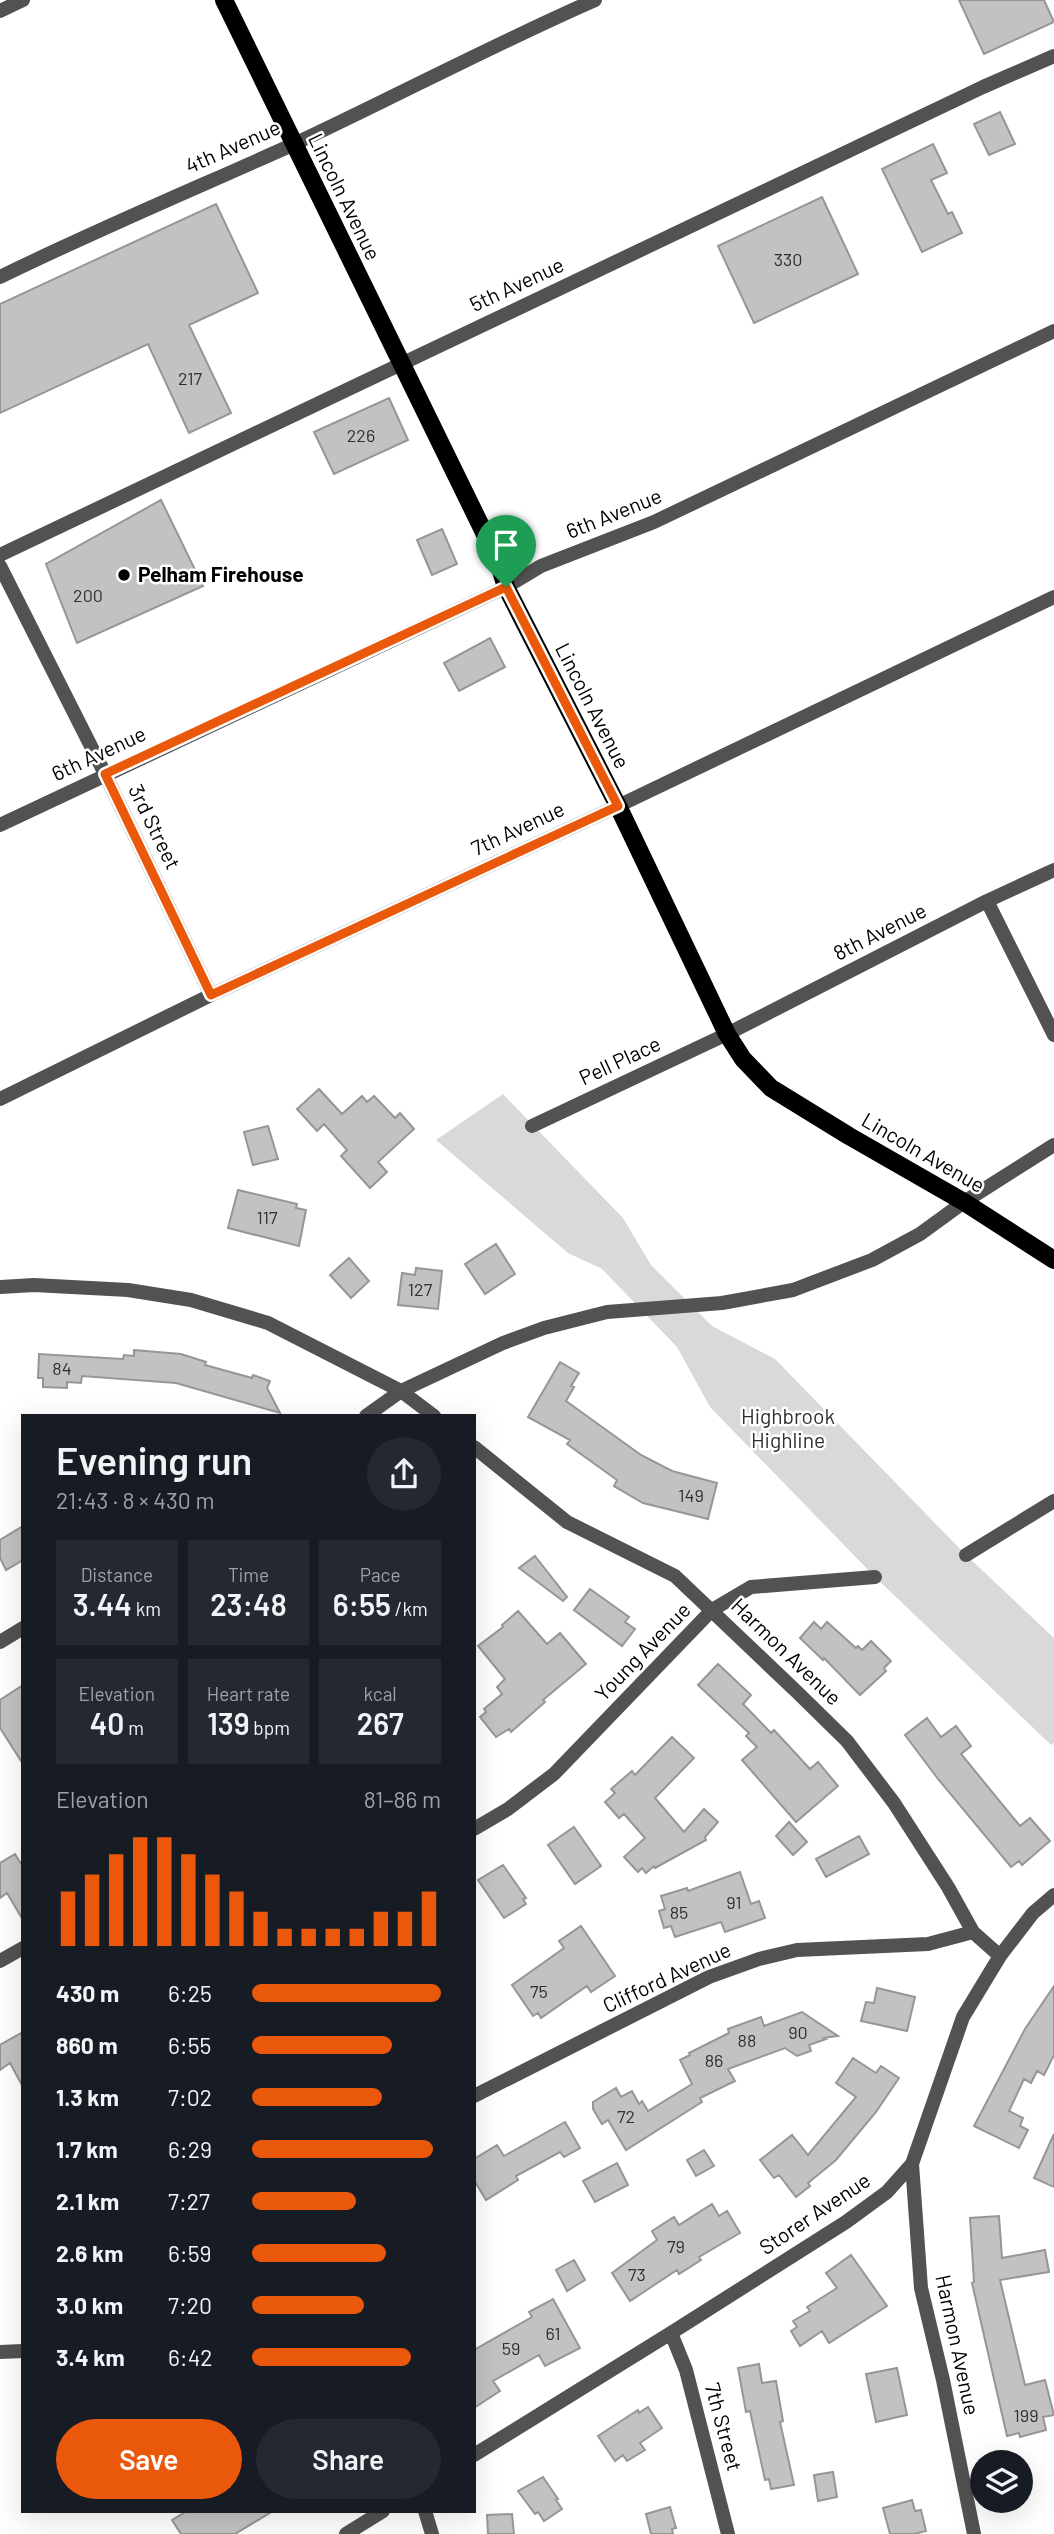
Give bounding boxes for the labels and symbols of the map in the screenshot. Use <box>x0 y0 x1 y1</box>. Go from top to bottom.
street label: 4th Avenue <box>181 114 284 178</box>
street label: Lincoln Avenue <box>304 129 387 264</box>
house number: 330 <box>774 248 802 270</box>
street label: 5th Avenue <box>465 251 567 316</box>
house number: 217 <box>178 367 203 389</box>
house number: 226 <box>347 424 375 446</box>
street label: 6th Avenue <box>562 482 665 543</box>
pin <box>476 515 536 587</box>
place label: Pelham Firehouse <box>138 561 304 586</box>
marker: Pelham Firehouse <box>116 567 132 583</box>
house number: 200 <box>73 584 103 606</box>
street label: Lincoln Avenue <box>551 638 636 772</box>
street label: 6th Avenue <box>47 720 149 785</box>
street label: 3rd Street <box>124 780 187 873</box>
street label: 7th Avenue <box>467 795 568 860</box>
street label: 8th Avenue <box>829 897 930 965</box>
street label: Pell Place <box>575 1030 664 1089</box>
street label: Lincoln Avenue <box>858 1106 990 1197</box>
house number: 117 <box>256 1206 278 1228</box>
house number: 127 <box>408 1278 433 1300</box>
house number: 84 <box>52 1357 72 1379</box>
park label: Highbrook Highline <box>741 1403 835 1452</box>
house number: 149 <box>678 1484 704 1506</box>
street label: Harmon Avenue <box>727 1592 847 1710</box>
street label: Young Avenue <box>589 1597 695 1705</box>
house number: 91 <box>726 1891 742 1913</box>
house number: 85 <box>670 1901 688 1923</box>
street label: Clifford Avenue <box>598 1936 734 2017</box>
house number: 75 <box>530 1980 548 2002</box>
house number: 90 <box>788 2021 808 2043</box>
house number: 88 <box>738 2029 756 2051</box>
house number: 86 <box>705 2049 723 2071</box>
house number: 72 <box>617 2105 635 2127</box>
street label: Storer Avenue <box>754 2167 874 2259</box>
house number: 79 <box>667 2235 685 2257</box>
house number: 73 <box>628 2263 646 2285</box>
street label: Harmon Avenue <box>931 2272 986 2417</box>
house number: 61 <box>545 2322 561 2344</box>
house number: 59 <box>502 2337 520 2359</box>
street label: 7th Street <box>701 2380 748 2474</box>
house number: 199 <box>1013 2404 1039 2426</box>

